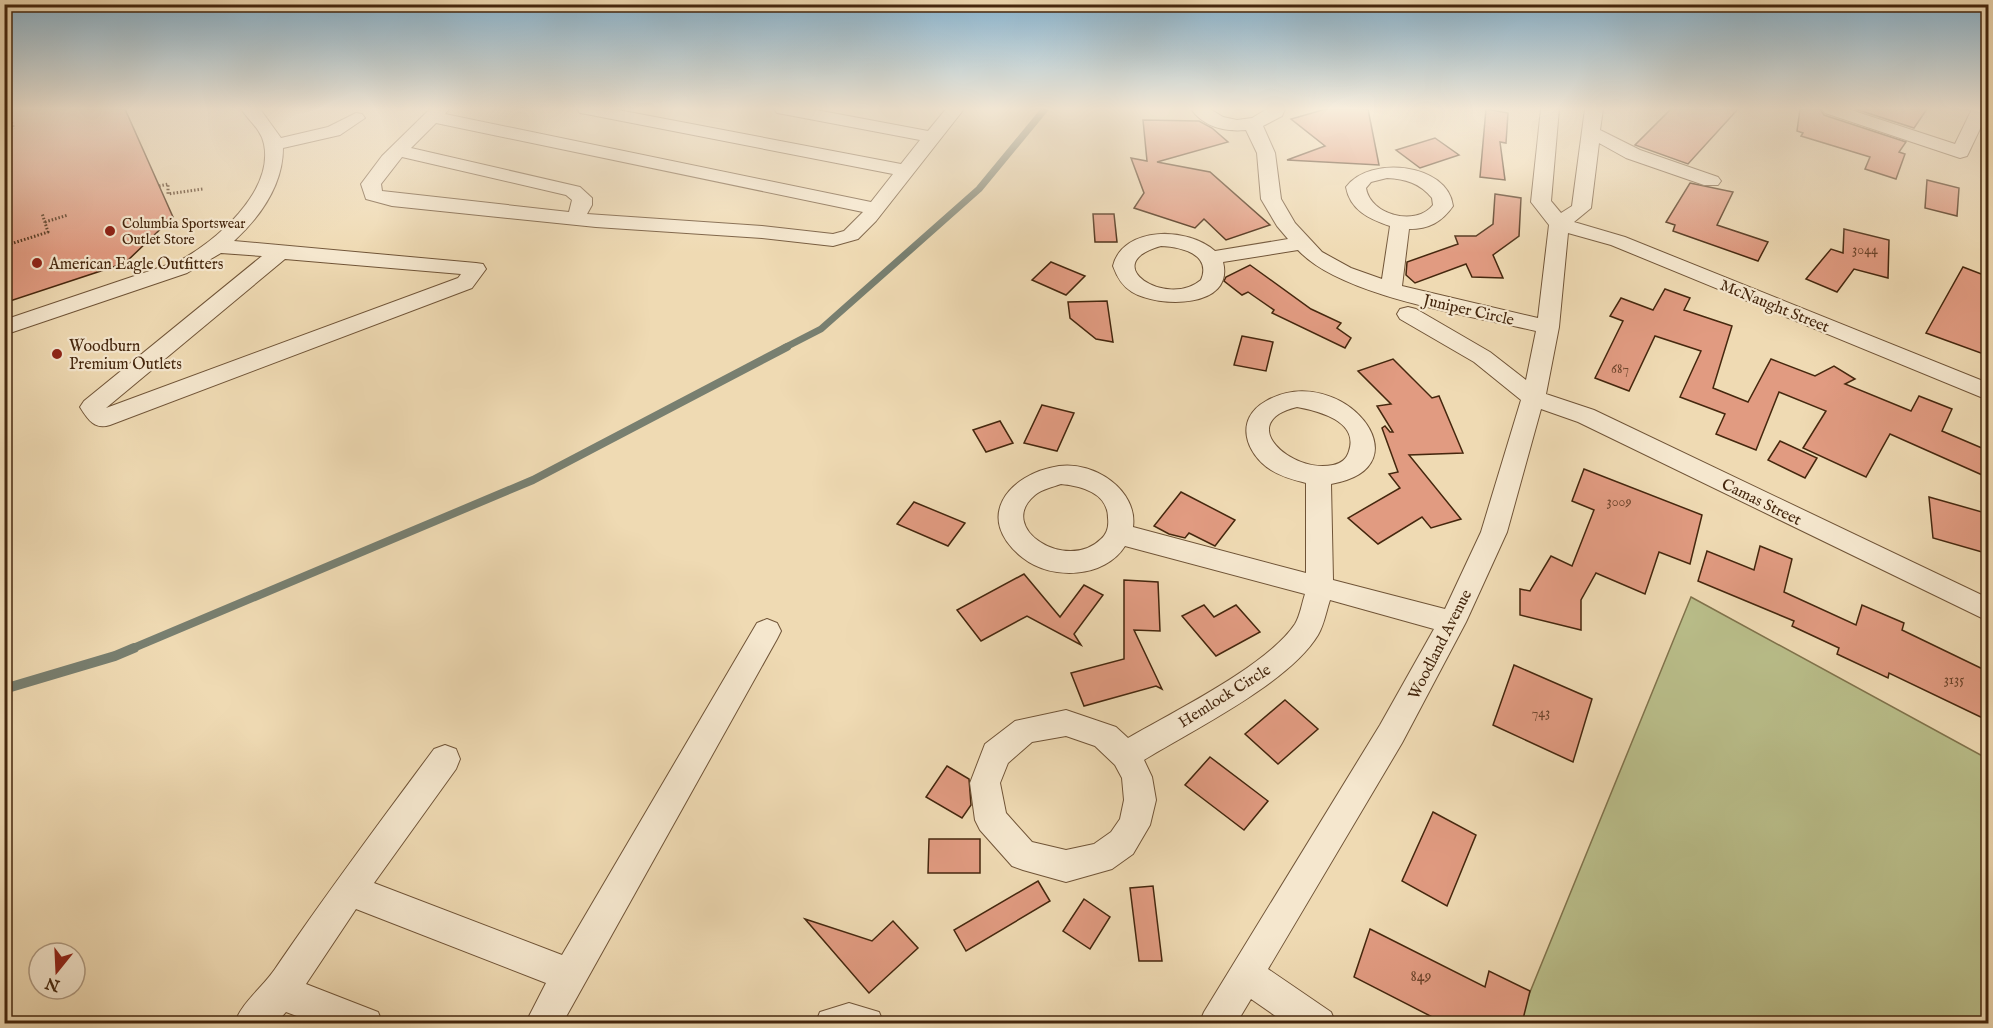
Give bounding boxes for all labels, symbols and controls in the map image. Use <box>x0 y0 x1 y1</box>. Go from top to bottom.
place label: Columbia Sportswear Outlet Store <box>122 215 245 249</box>
marker: Columbia Sportswear Outlet Store <box>103 224 117 238</box>
house number: 3044 <box>1852 241 1878 259</box>
place label: American Eagle Outfitters <box>48 255 224 275</box>
marker: American Eagle Outfitters <box>30 256 44 270</box>
street label: McNaught Street <box>1717 276 1832 338</box>
street label: Juniper Circle <box>1419 290 1516 331</box>
place label: Woodburn Premium Outlets <box>69 337 182 375</box>
marker: Woodburn Premium Outlets <box>50 347 64 361</box>
house number: 687 <box>1611 360 1629 378</box>
street label: Camas Street <box>1718 475 1805 531</box>
house number: 3009 <box>1606 493 1632 511</box>
street label: Woodland Avenue <box>1404 586 1477 703</box>
street label: Hemlock Circle <box>1175 660 1275 733</box>
house number: 3135 <box>1944 671 1964 689</box>
house number: 743 <box>1532 704 1550 722</box>
north arrow <box>27 941 87 1001</box>
house number: 849 <box>1410 967 1432 987</box>
text: N <box>43 972 64 995</box>

